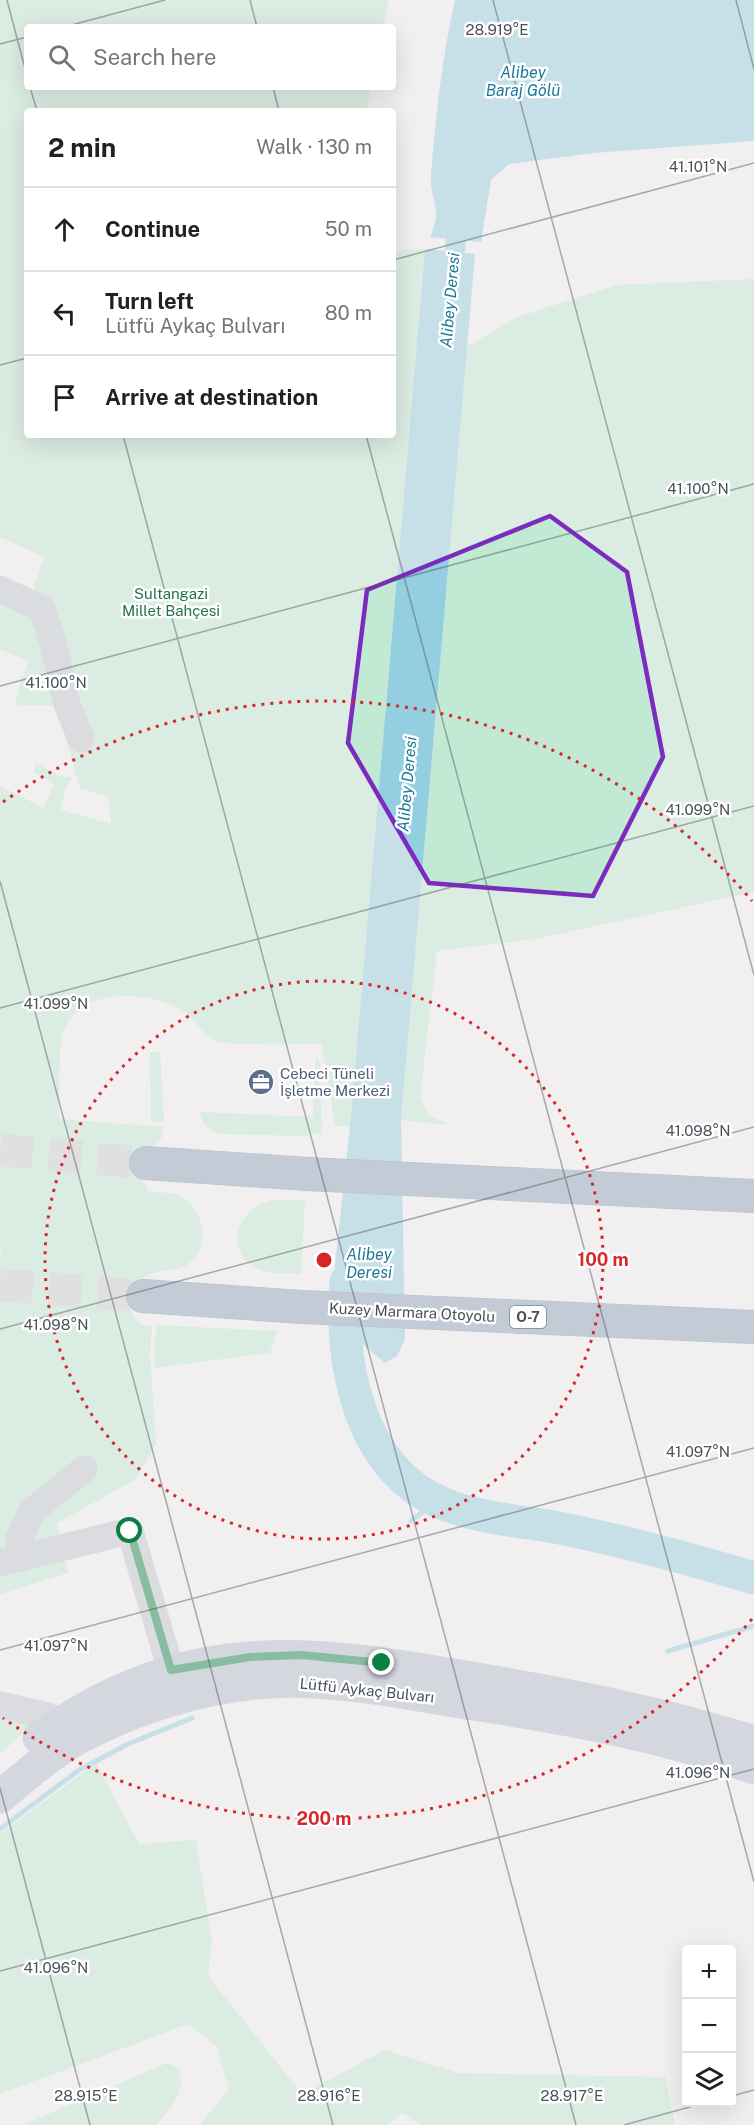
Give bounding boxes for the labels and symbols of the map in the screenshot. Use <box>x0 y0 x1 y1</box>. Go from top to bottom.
text: 28.919°E <box>465 21 529 38</box>
water label: Alibey Baraj Gölü <box>486 63 560 100</box>
text: 41.101°N <box>669 158 727 175</box>
water label: Alibey Deresi <box>436 252 464 348</box>
text: 41.100°N <box>667 480 729 497</box>
park label: Sultangazi Millet Bahçesi <box>122 585 220 619</box>
text: 41.100°N <box>25 674 87 691</box>
water label: Alibey Deresi <box>393 736 421 832</box>
text: 41.099°N <box>666 801 730 818</box>
text: 41.099°N <box>24 995 88 1012</box>
place label: Cebeci Tüneli İşletme Merkezi <box>280 1065 390 1099</box>
office icon: Cebeci Tüneli İşletme Merkezi <box>246 1067 276 1097</box>
text: 41.098°N <box>665 1122 731 1139</box>
water label: Alibey Deresi <box>346 1245 393 1282</box>
text: 100 m <box>577 1249 629 1270</box>
centre of rings <box>314 1250 334 1270</box>
street label: Kuzey Marmara Otoyolu <box>329 1299 495 1325</box>
road number: O-7 <box>510 1306 546 1328</box>
text: 41.098°N <box>23 1316 89 1333</box>
text: 41.097°N <box>666 1443 730 1460</box>
route start <box>116 1517 142 1543</box>
text: 41.097°N <box>24 1637 88 1654</box>
route end <box>368 1649 394 1675</box>
street label: Lütfü Aykaç Bulvarı <box>299 1674 435 1706</box>
text: 41.096°N <box>666 1764 730 1781</box>
text: 200 m <box>297 1808 351 1829</box>
text: 41.096°N <box>24 1959 88 1976</box>
text: 28.915°E <box>54 2087 118 2104</box>
text: 28.916°E <box>297 2087 361 2104</box>
text: 28.917°E <box>541 2087 603 2104</box>

